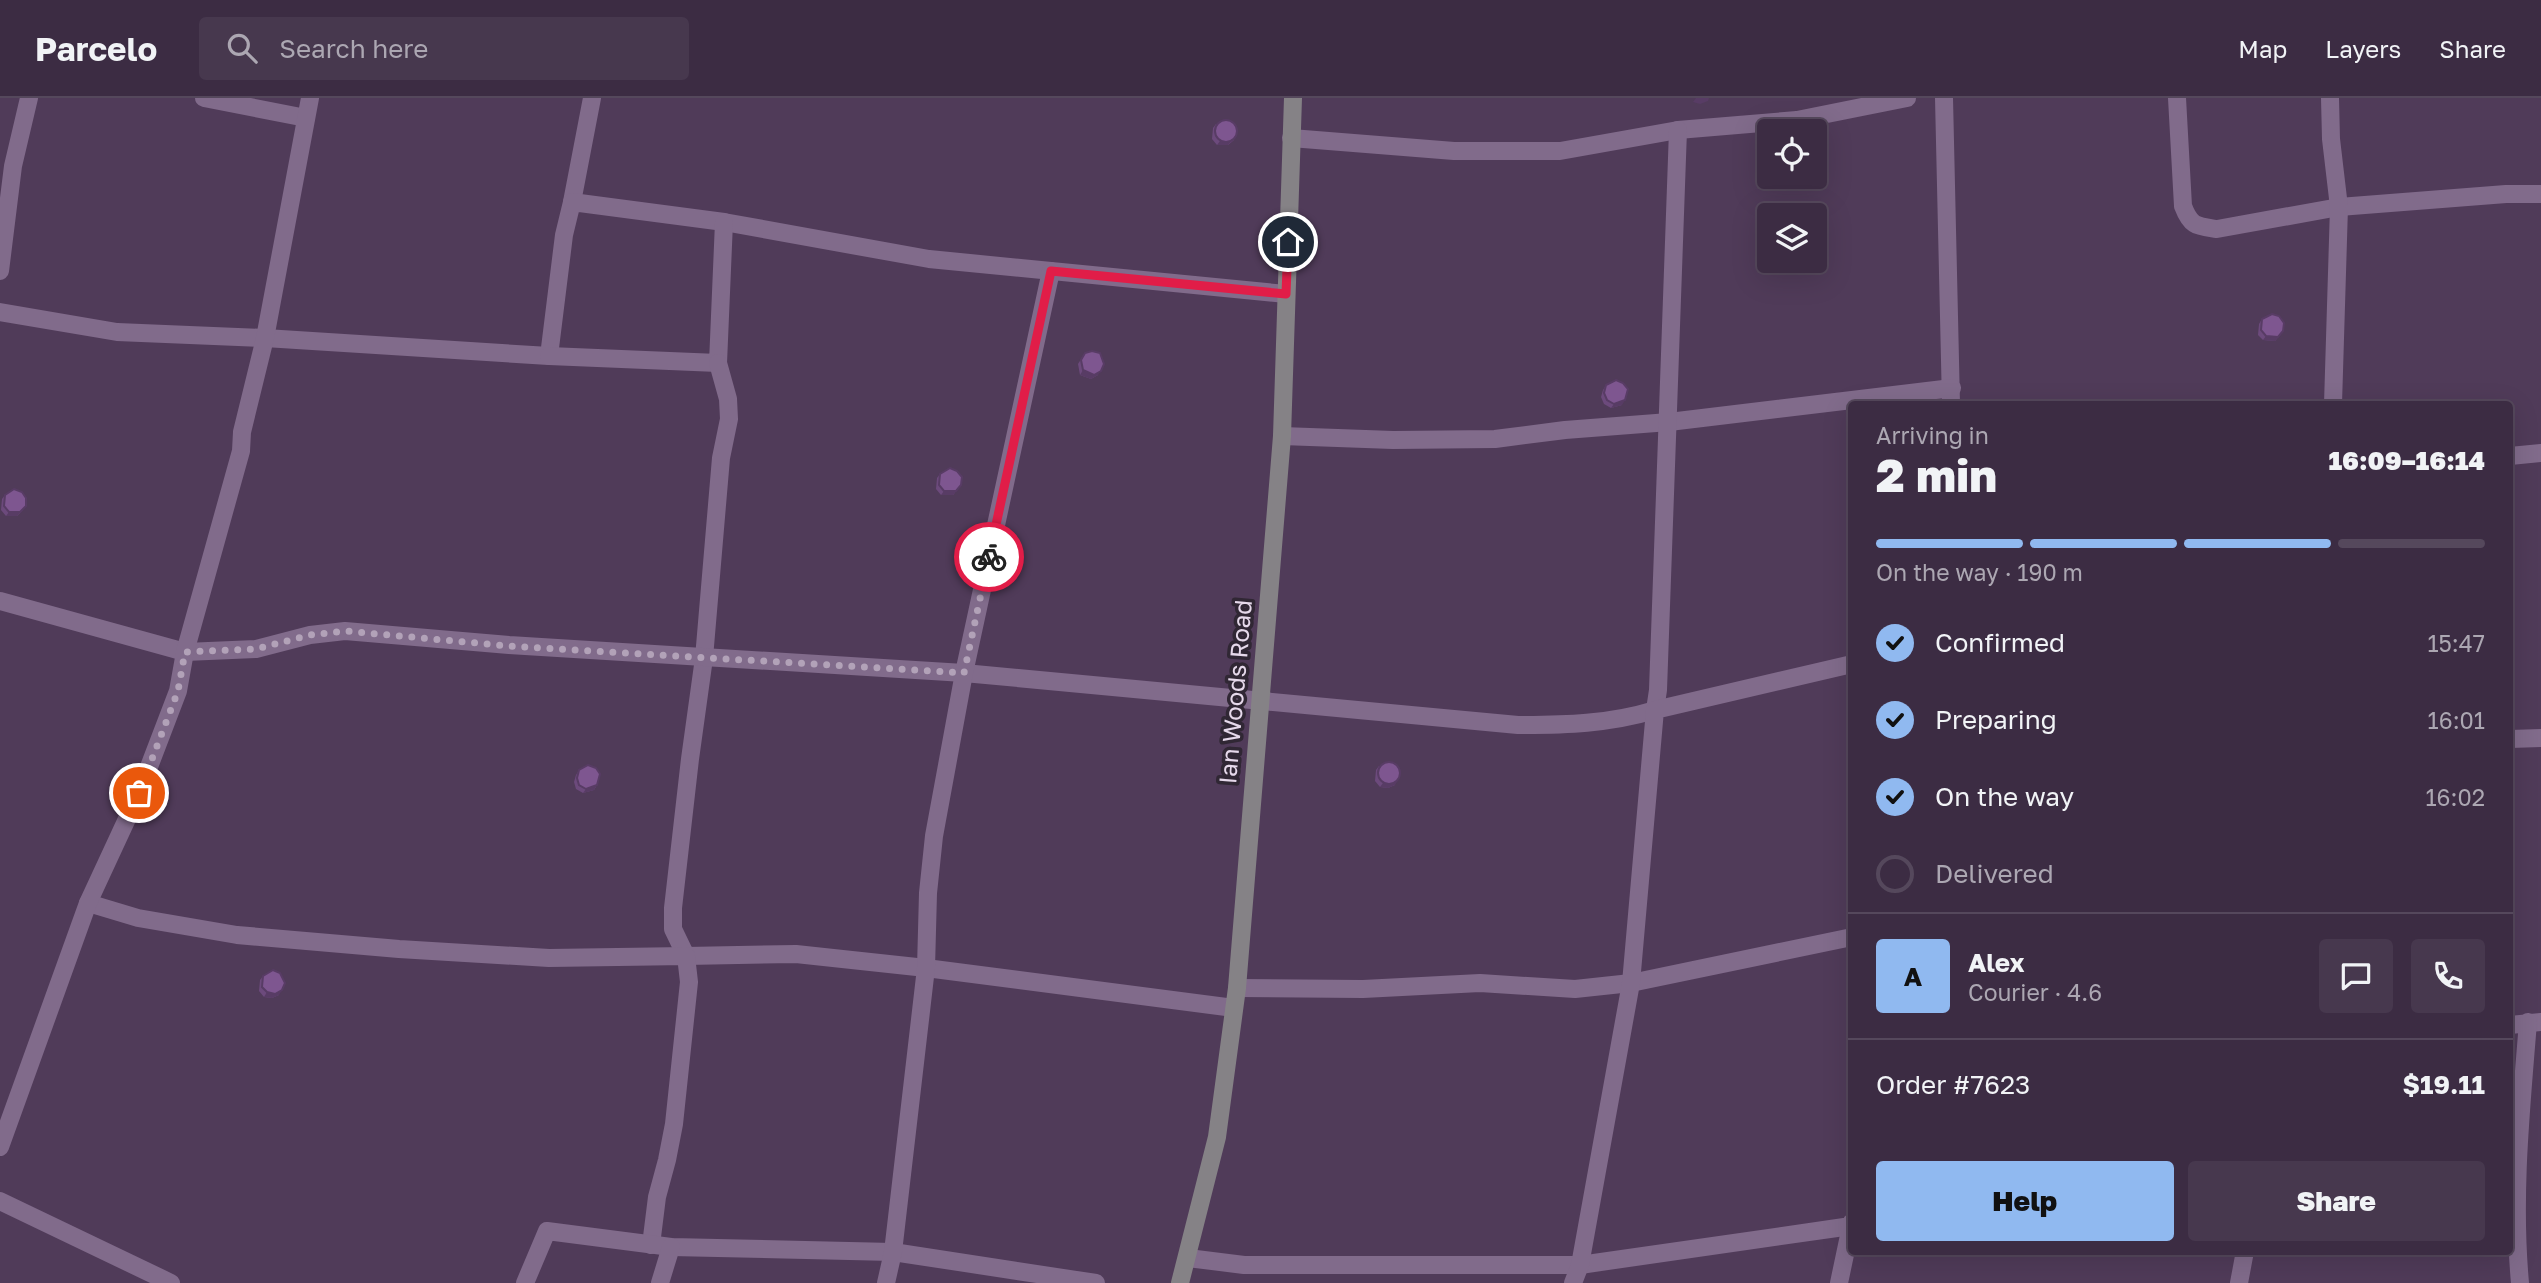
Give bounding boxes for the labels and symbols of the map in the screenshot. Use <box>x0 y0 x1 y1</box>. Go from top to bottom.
pin <box>1258 212 1318 272</box>
courier <box>954 522 1024 592</box>
street label: Ian Woods Road <box>1212 598 1257 785</box>
pin <box>109 763 169 823</box>

